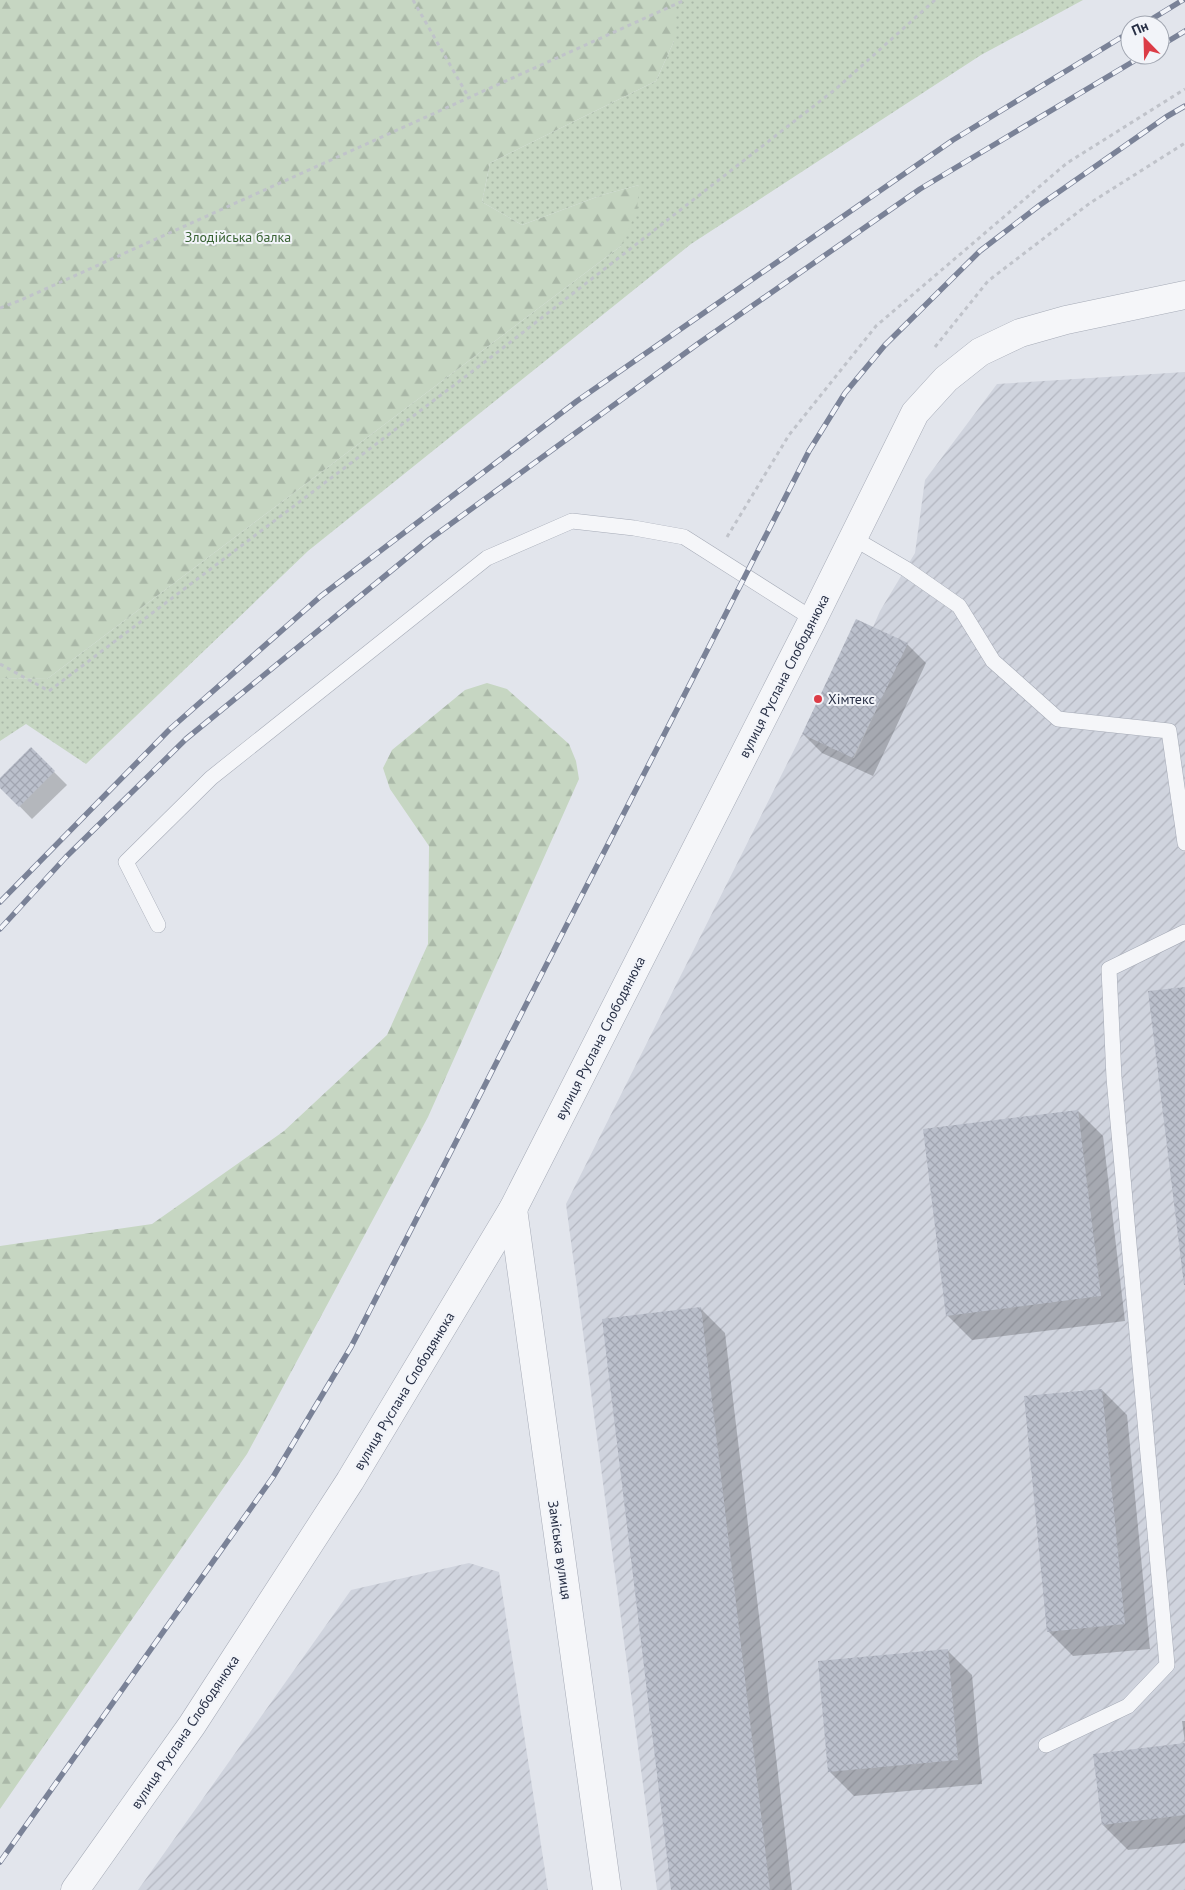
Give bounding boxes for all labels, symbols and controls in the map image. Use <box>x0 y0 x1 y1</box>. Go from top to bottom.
north arrow <box>1120 15 1170 65</box>
text: Пн <box>1129 17 1151 40</box>
park label: Злодійська балка <box>185 228 291 246</box>
street label: вулиця Руслана Слободянюка <box>735 591 833 761</box>
place label: Хімтекс <box>828 690 875 708</box>
marker: Хімтекс <box>812 693 824 705</box>
street label: вулиця Руслана Слободянюка <box>551 953 649 1123</box>
street label: вулиця Руслана Слободянюка <box>350 1309 458 1473</box>
street label: Заміська вулиця <box>544 1499 576 1601</box>
street label: вулиця Руслана Слободянюка <box>127 1652 243 1812</box>

